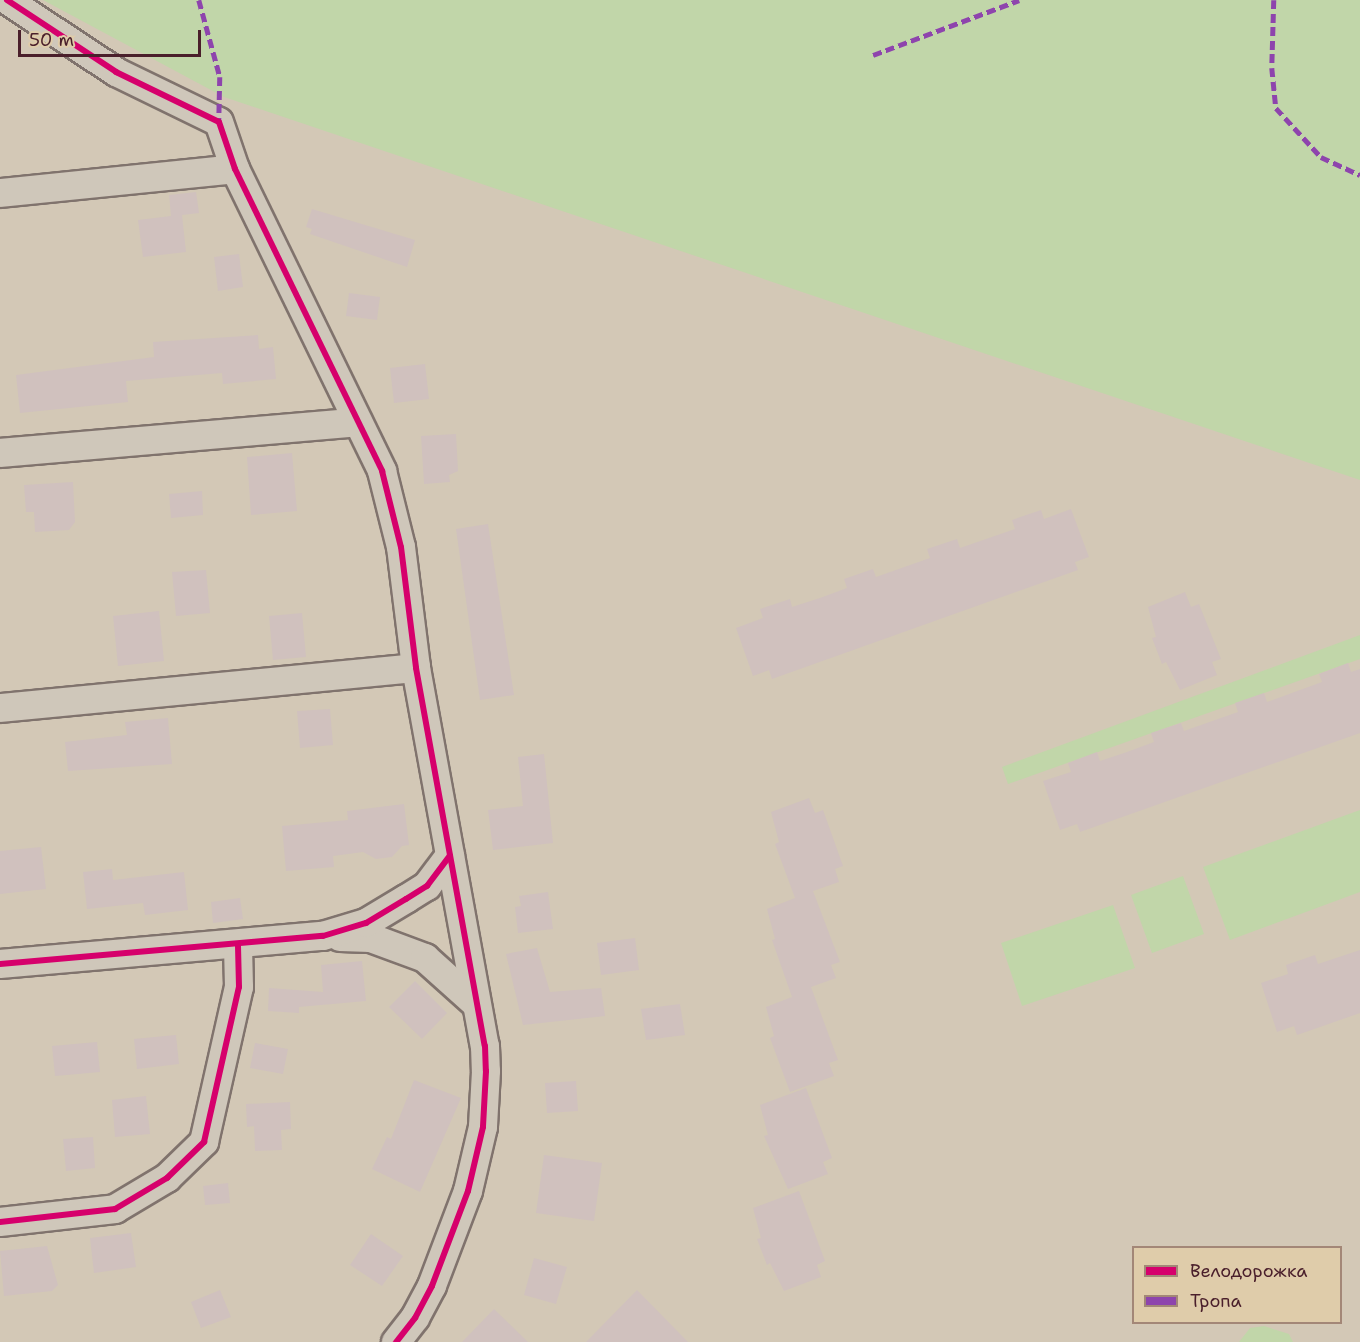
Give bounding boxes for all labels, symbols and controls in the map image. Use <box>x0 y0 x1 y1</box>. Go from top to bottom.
scale bar <box>21 18 204 56</box>
text: 50 m <box>29 28 74 52</box>
legend <box>1132 1246 1342 1324</box>
text: Велодорожка <box>1190 1259 1308 1283</box>
text: Тропа <box>1190 1289 1242 1313</box>

